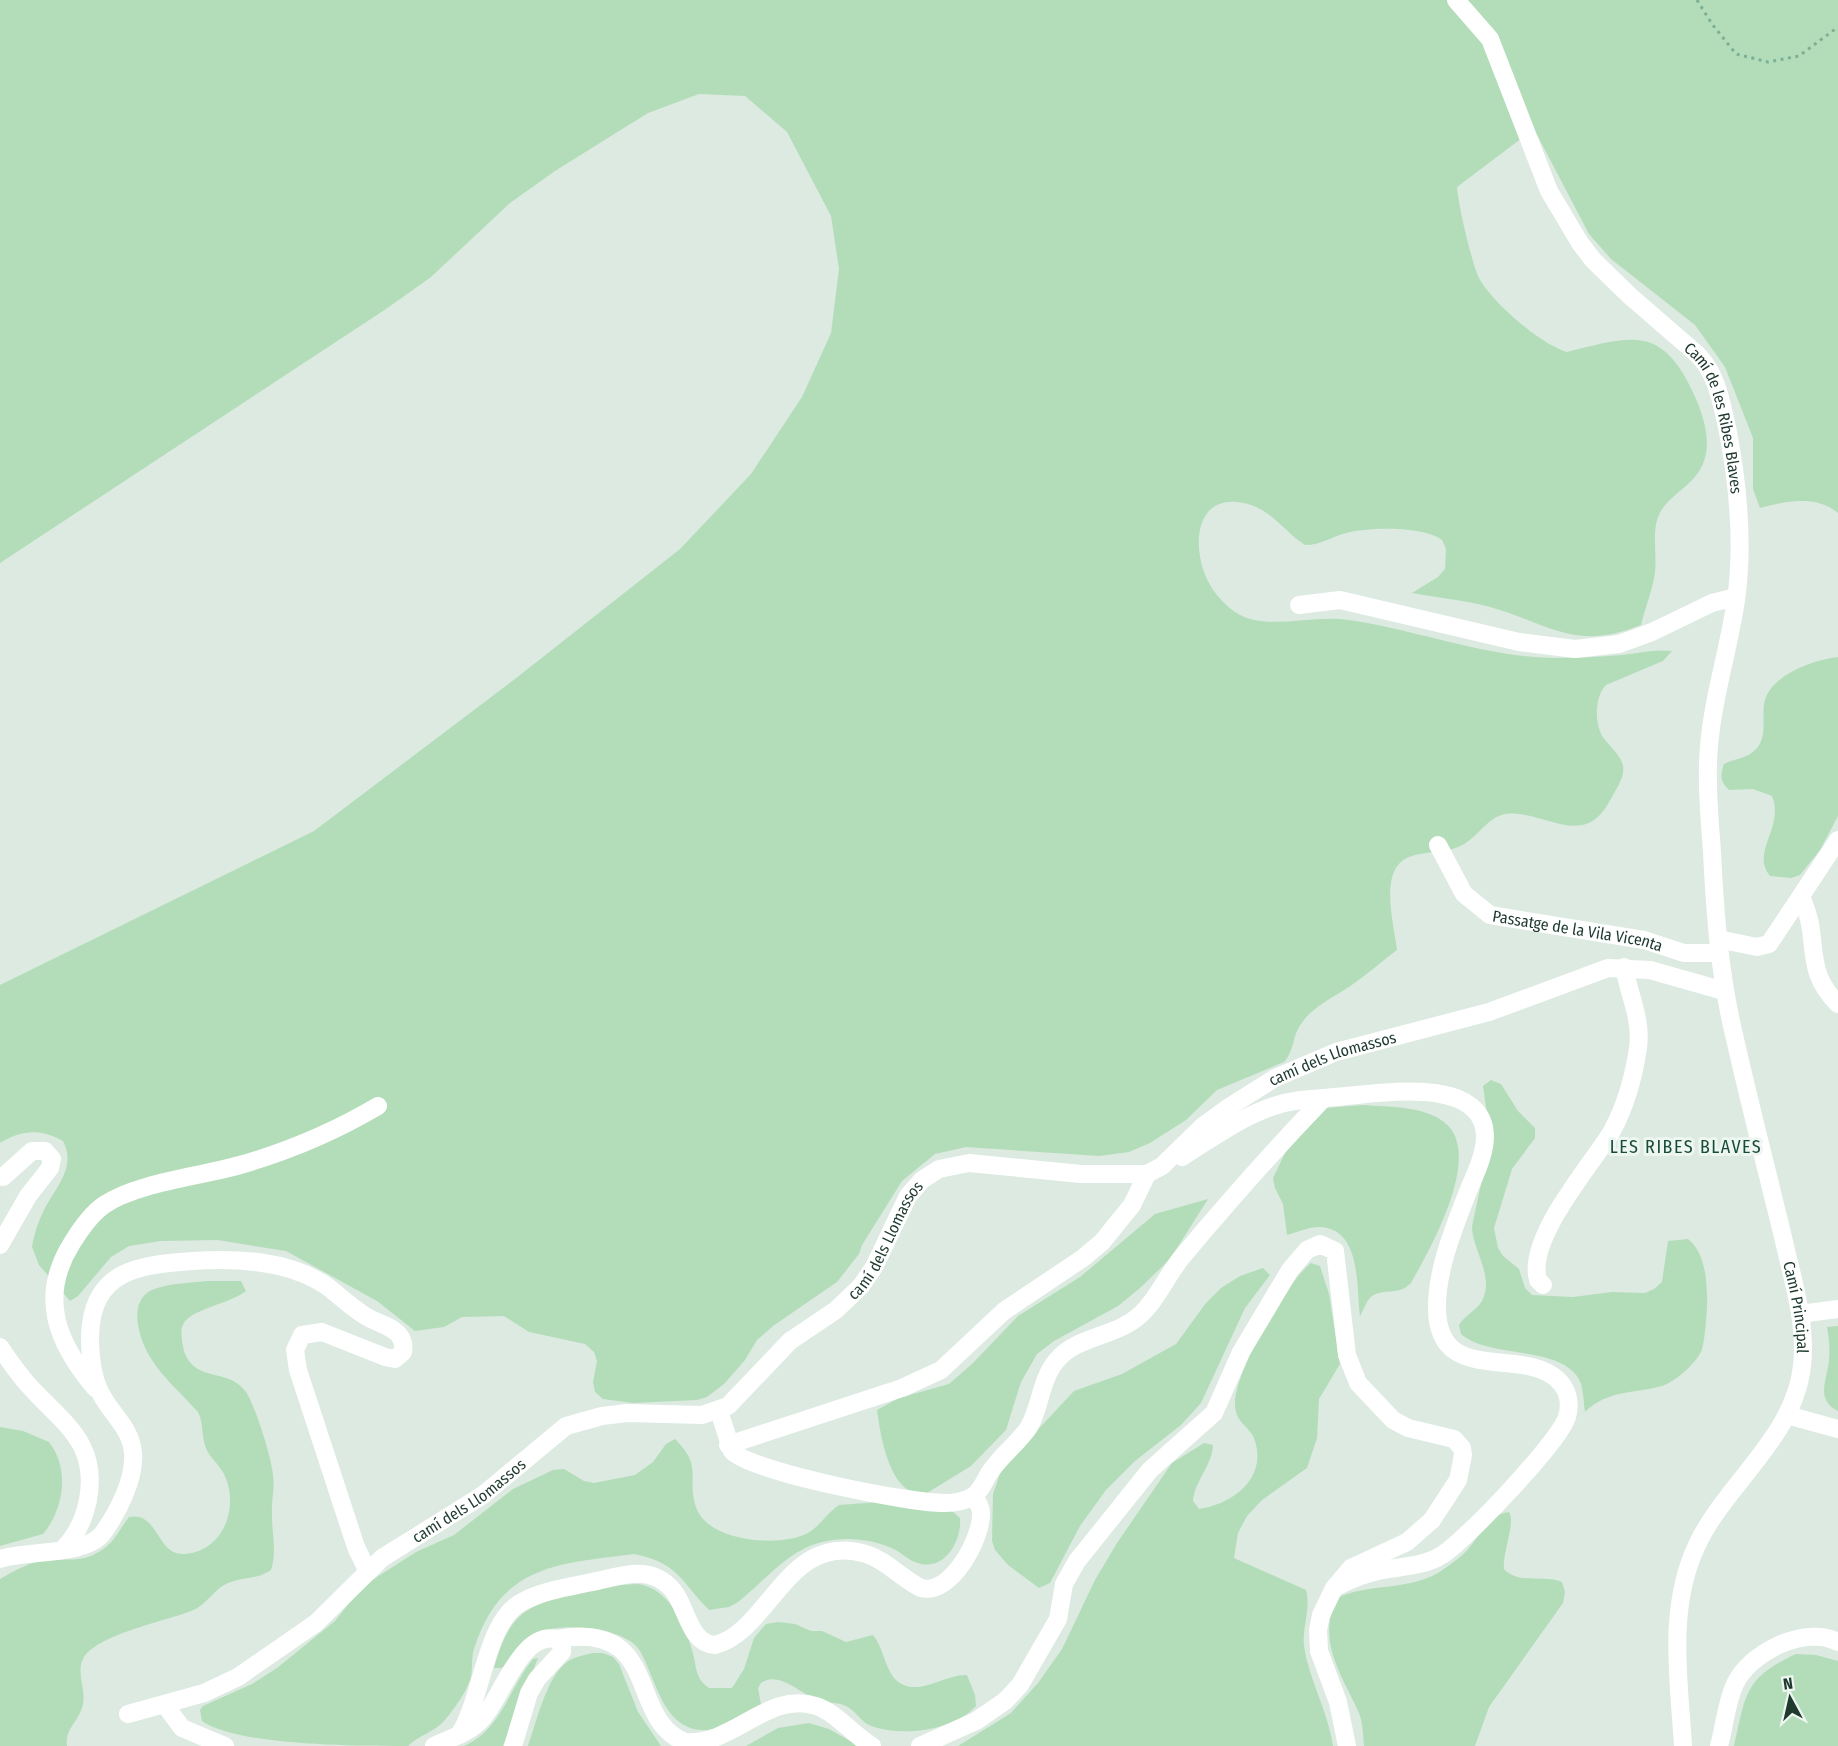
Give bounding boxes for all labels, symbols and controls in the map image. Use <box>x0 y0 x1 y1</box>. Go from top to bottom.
street label: Camí de les Ribes Blaves <box>1680 338 1746 495</box>
street label: Passatge de la Vila Vicenta <box>1491 907 1665 956</box>
street label: camí dels Llomassos <box>1265 1028 1398 1090</box>
district label: LES RIBES BLAVES <box>1610 1136 1762 1158</box>
street label: camí dels Llomassos <box>844 1177 927 1304</box>
street label: Camí Principal <box>1779 1259 1812 1354</box>
street label: camí dels Llomassos <box>409 1455 530 1547</box>
north arrow <box>1760 1668 1820 1728</box>
text: N <box>1782 1674 1794 1694</box>

